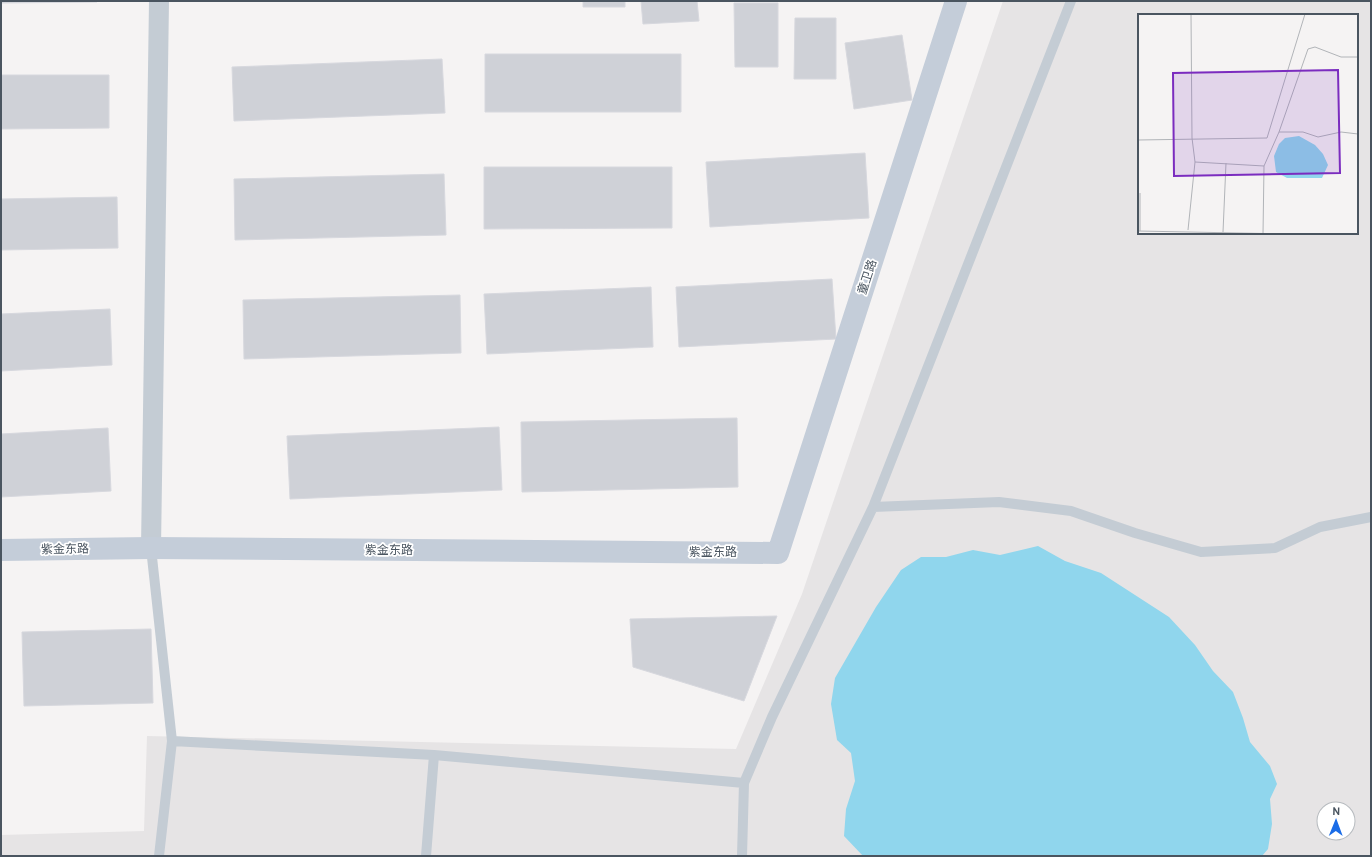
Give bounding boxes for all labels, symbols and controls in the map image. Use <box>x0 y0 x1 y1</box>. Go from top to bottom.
inset map <box>1138 14 1358 234</box>
street label: 童卫路 <box>855 258 881 297</box>
street label: 紫金东路 <box>41 542 89 558</box>
street label: 紫金东路 <box>365 543 413 559</box>
street label: 紫金东路 <box>689 545 737 561</box>
north arrow <box>1316 801 1356 841</box>
text: N <box>1332 805 1340 819</box>

